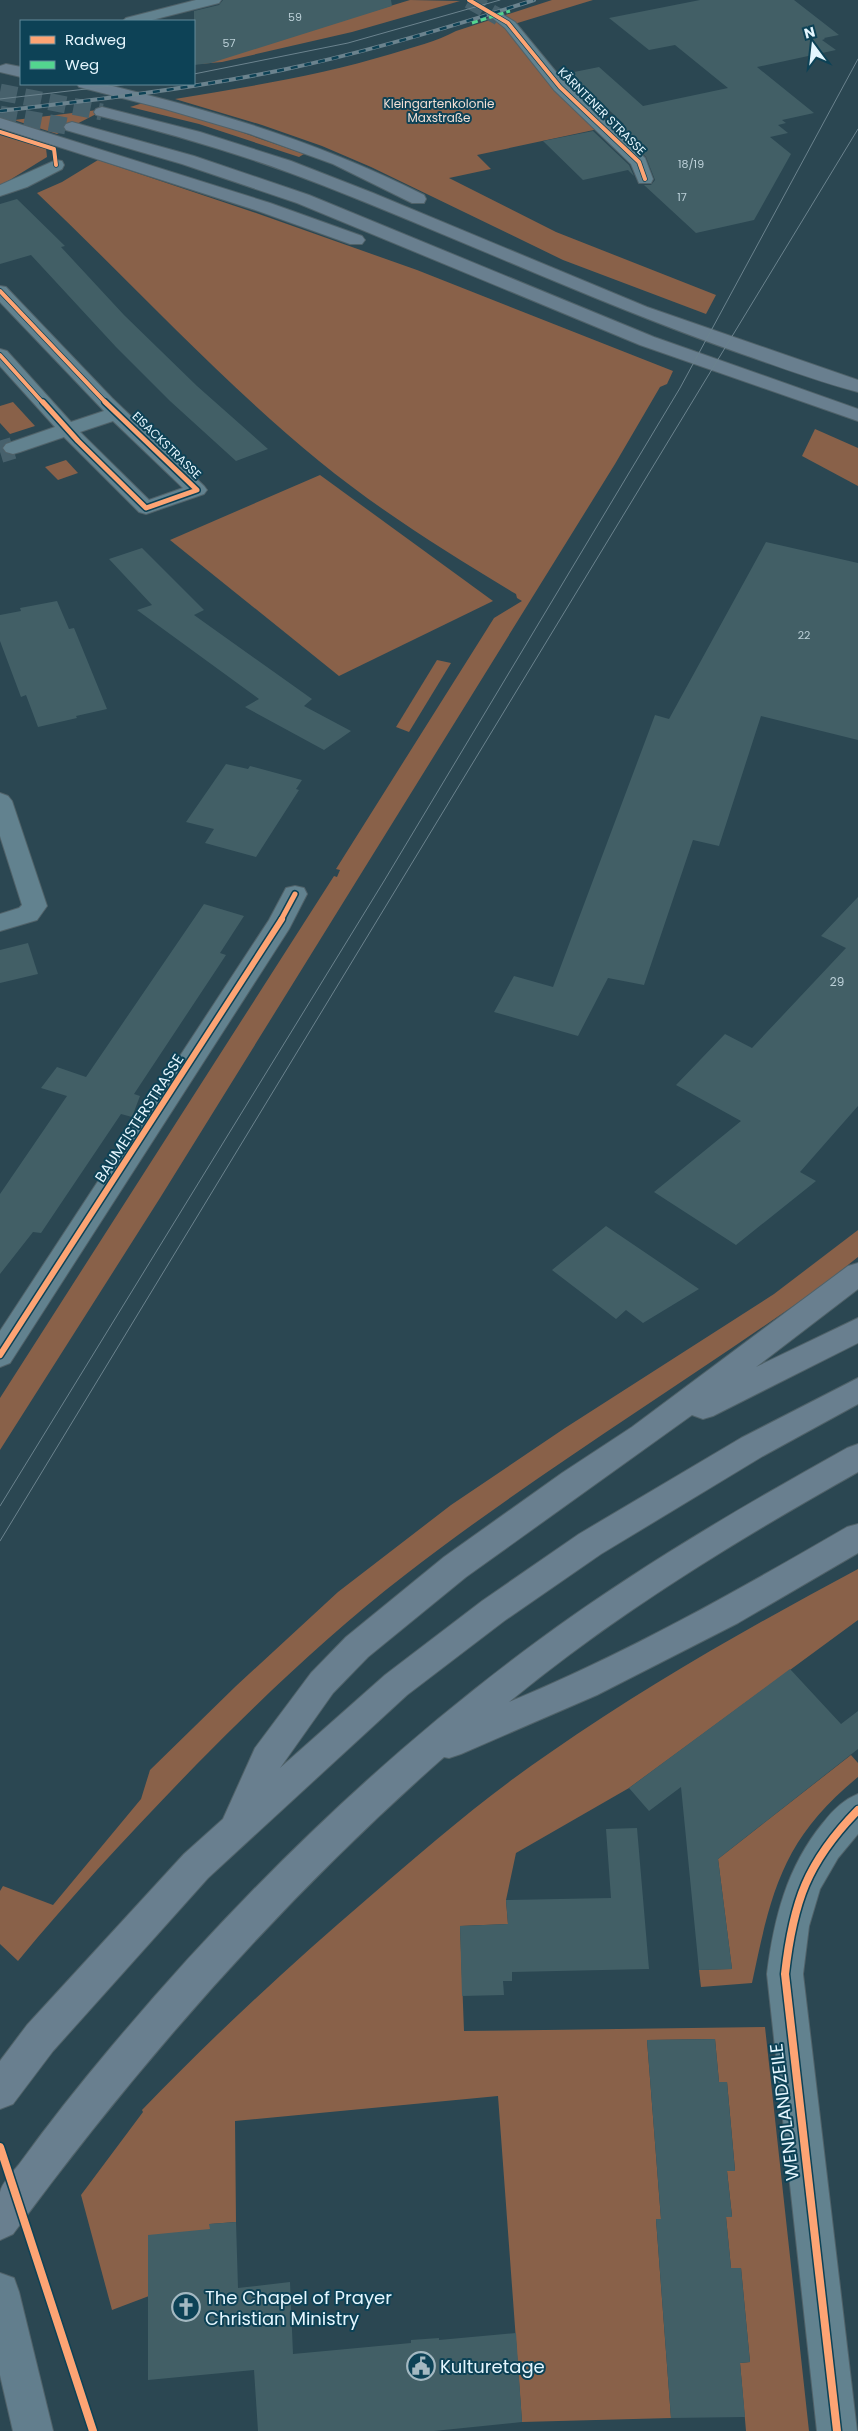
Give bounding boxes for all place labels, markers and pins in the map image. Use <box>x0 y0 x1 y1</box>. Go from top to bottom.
place label: The Chapel of Prayer Christian Ministry <box>205 2285 392 2331</box>
church icon: The Chapel of Prayer Christian Ministry <box>171 2292 201 2322</box>
public building icon: Kulturetage <box>406 2351 436 2381</box>
place label: Kulturetage <box>440 2354 545 2379</box>

